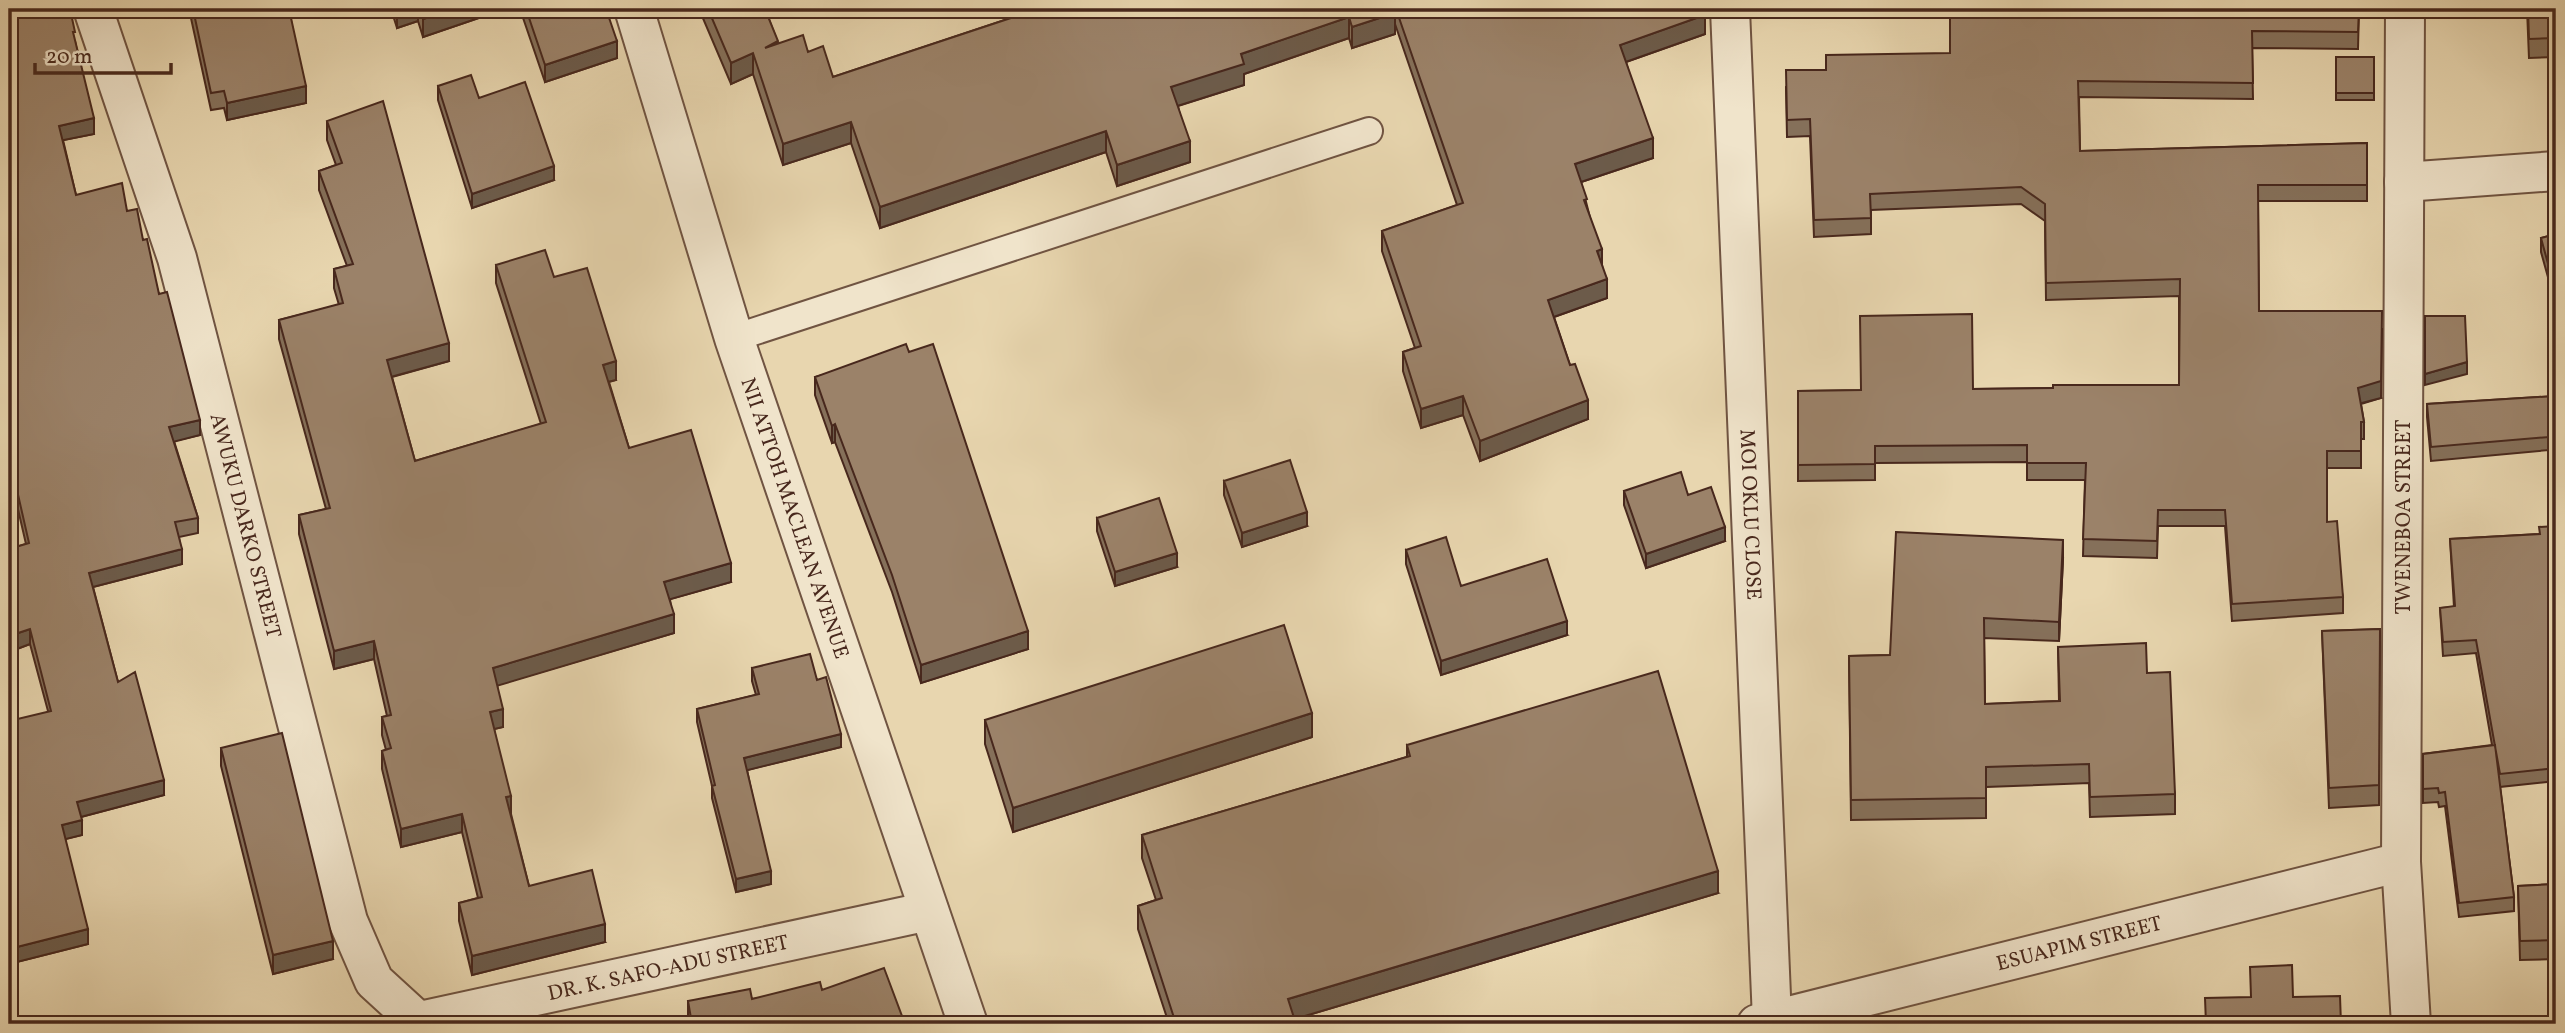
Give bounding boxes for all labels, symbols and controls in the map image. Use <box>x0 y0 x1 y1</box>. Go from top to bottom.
scale bar <box>35 32 172 76</box>
text: 20 m <box>46 43 92 72</box>
street label: NII ATTOH MACLEAN AVENUE <box>733 374 855 663</box>
street label: AWUKU DARKO STREET <box>202 410 287 641</box>
street label: TWENEBOA STREET <box>2390 419 2419 615</box>
street label: MOI OKLU CLOSE <box>1731 428 1768 601</box>
street label: ESUAPIM STREET <box>1993 910 2165 979</box>
street label: DR. K. SAFO-ADU STREET <box>545 929 792 1009</box>

